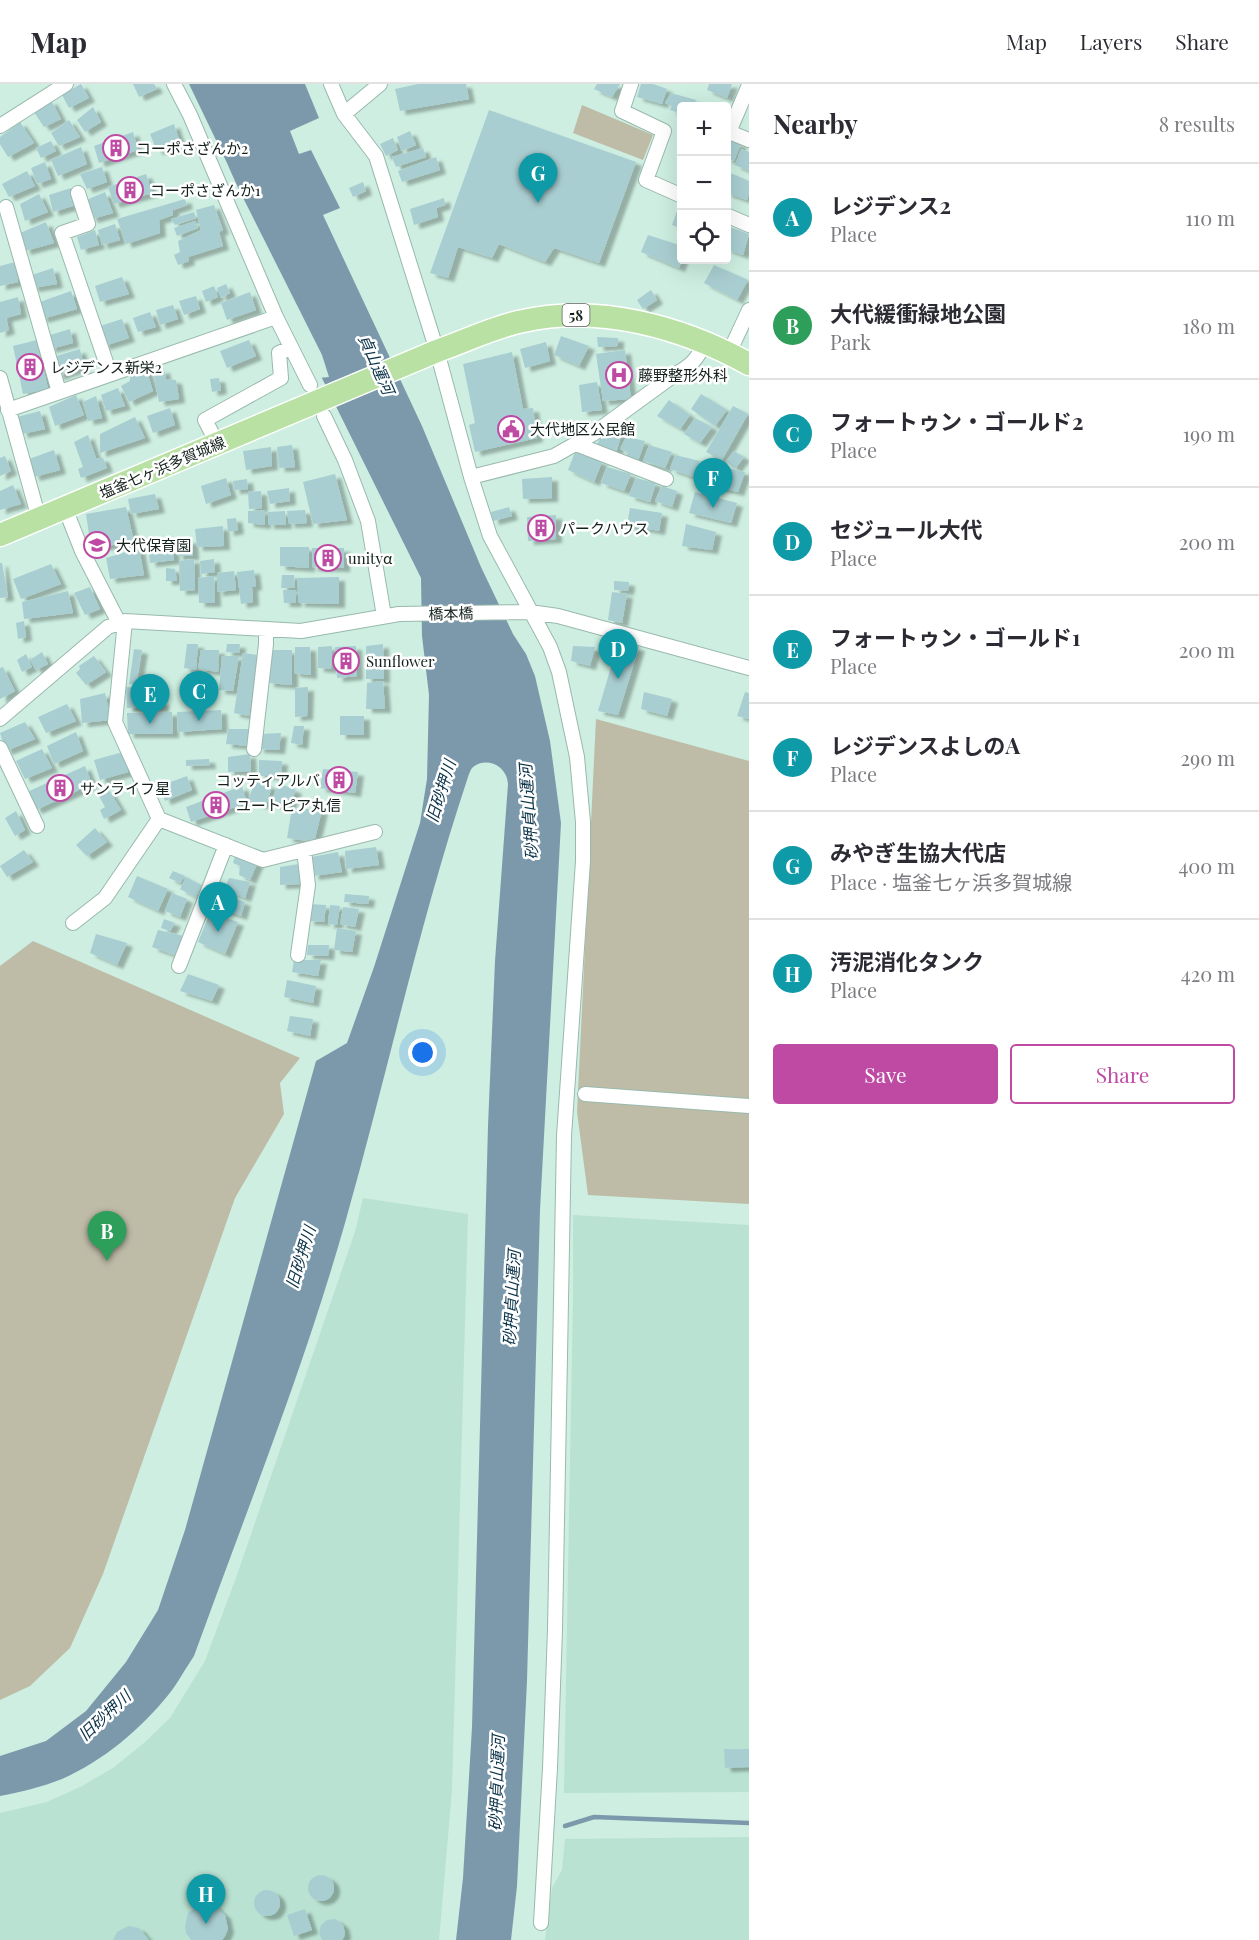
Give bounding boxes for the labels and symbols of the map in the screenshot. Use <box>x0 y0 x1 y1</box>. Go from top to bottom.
building icon: コーポさざんか2 <box>101 133 131 163</box>
place label: コーポさざんか2 <box>136 138 248 158</box>
pin: G <box>518 154 558 203</box>
building icon: コーポさざんか1 <box>115 175 145 205</box>
place label: コーポさざんか1 <box>150 180 261 200</box>
road number: 58 <box>562 304 590 326</box>
water label: 貞山運河 <box>354 330 401 400</box>
building icon: レジデンス新栄2 <box>15 352 45 382</box>
place label: レジデンス新栄2 <box>50 357 162 377</box>
hospital icon: 藤野整形外科 <box>604 360 634 390</box>
place label: 藤野整形外科 <box>638 365 728 385</box>
public building icon: 大代地区公民館 <box>496 414 526 444</box>
place label: 大代地区公民館 <box>530 419 635 439</box>
street label: 塩釜七ヶ浜多賀城線 <box>96 431 228 503</box>
pin: F <box>694 458 732 508</box>
building icon: パークハウス <box>526 513 556 543</box>
place label: パークハウス <box>560 518 649 538</box>
school or university icon: 大代保育園 <box>82 530 112 560</box>
place label: 大代保育園 <box>116 535 191 555</box>
building icon: unityα <box>313 543 343 573</box>
place label: unityα <box>348 548 393 568</box>
street label: 橋本橋 <box>428 603 474 623</box>
pin: D <box>598 630 638 679</box>
building icon: Sunflower <box>331 646 361 676</box>
place label: Sunflower <box>366 651 435 671</box>
pin: C <box>180 672 218 721</box>
pin: E <box>130 674 170 724</box>
water label: 旧砂押川 <box>421 755 460 825</box>
water label: 砂押貞山運河 <box>514 760 542 861</box>
building icon: コッティアルバ <box>324 765 354 795</box>
place label: コッティアルバ <box>216 770 320 790</box>
building icon: サンライフ星 <box>45 773 75 803</box>
place label: サンライフ星 <box>80 778 170 798</box>
building icon: ユートピア丸信 <box>201 790 231 820</box>
place label: ユートピア丸信 <box>236 795 341 815</box>
pin: A <box>198 882 238 932</box>
your location <box>408 1038 437 1067</box>
pin: B <box>88 1212 126 1261</box>
water label: 旧砂押川 <box>281 1221 320 1291</box>
water label: 砂押貞山運河 <box>498 1247 524 1346</box>
water label: 旧砂押川 <box>73 1684 136 1745</box>
water label: 砂押貞山運河 <box>484 1732 508 1831</box>
pin: H <box>186 1874 226 1924</box>

